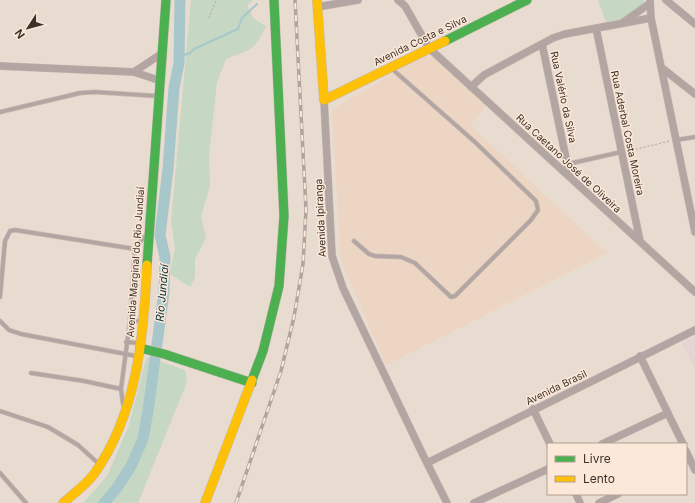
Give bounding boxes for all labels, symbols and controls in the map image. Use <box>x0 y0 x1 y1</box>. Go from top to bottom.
north arrow <box>8 8 48 48</box>
street label: Avenida Costa e Silva <box>372 12 468 68</box>
text: N <box>12 26 28 41</box>
street label: Rua Valério da Silva <box>548 50 580 144</box>
street label: Rua Aderbal Costa Moreira <box>609 70 647 196</box>
street label: Rua Caetano José de Oliveira <box>514 111 624 215</box>
street label: Avenida Ipiranga <box>312 178 328 258</box>
street label: Avenida Marginal do Rio Jundiaí <box>124 186 146 338</box>
water label: Rio Jundiaí <box>153 262 172 322</box>
street label: Avenida Brasil <box>524 367 588 407</box>
legend <box>547 443 687 495</box>
text: Livre <box>583 451 611 466</box>
text: Lento <box>583 471 615 486</box>

